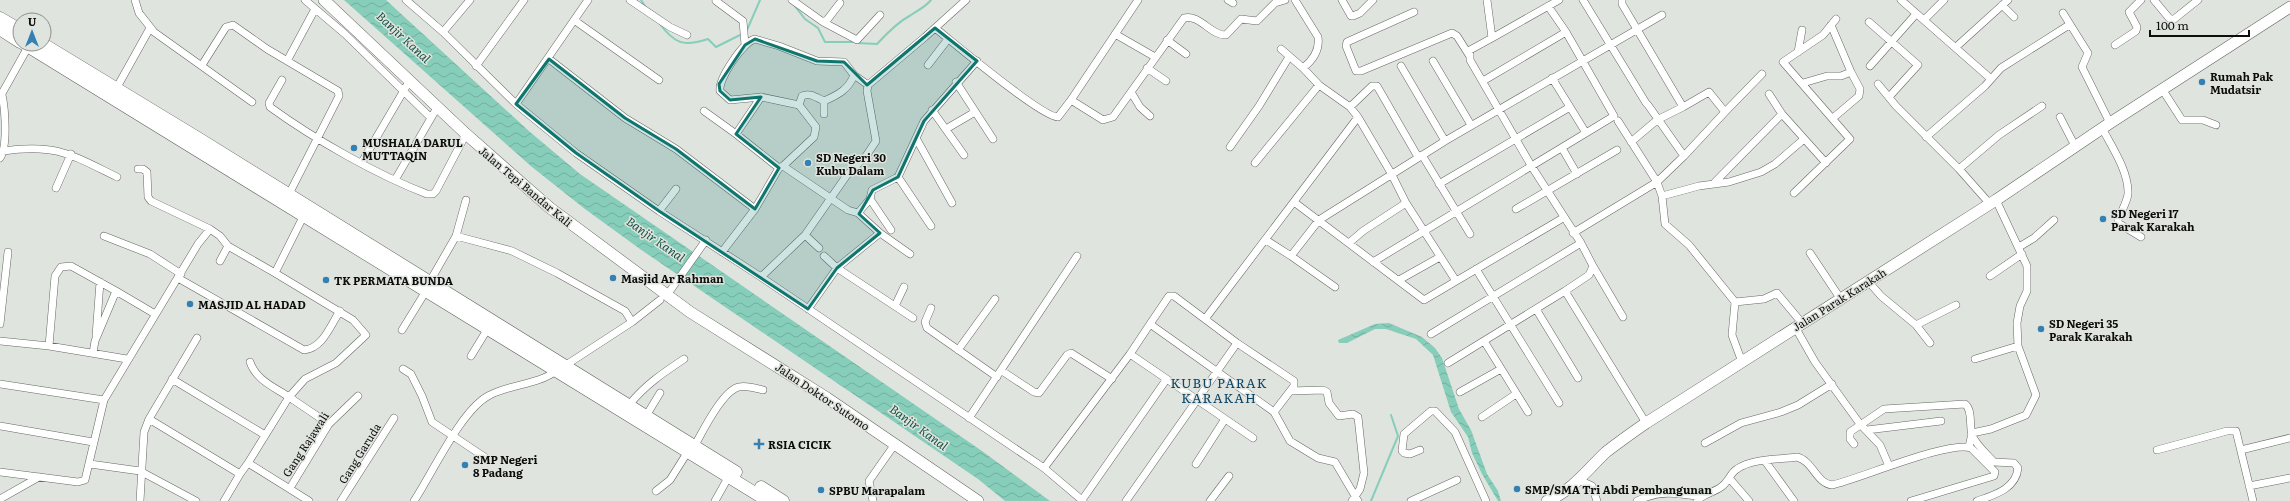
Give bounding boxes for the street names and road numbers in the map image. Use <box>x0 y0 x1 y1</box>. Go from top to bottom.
street label: Jalan Tepi Bandar Kali <box>476 142 577 230</box>
street label: Jalan Parak Karakah <box>1789 264 1889 334</box>
street label: Jalan Doktor Sutomo <box>773 358 873 434</box>
street label: Gang Rajawali <box>278 408 332 480</box>
street label: Gang Garuda <box>334 420 384 486</box>

